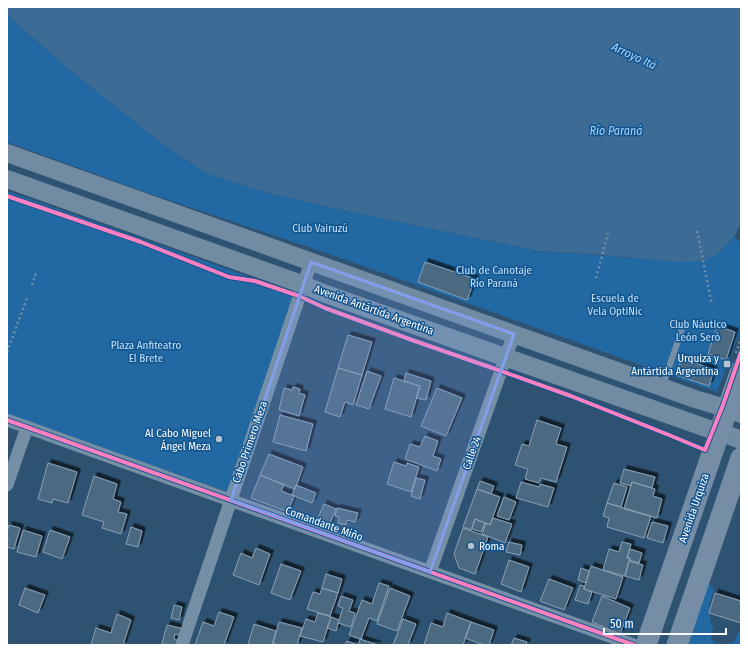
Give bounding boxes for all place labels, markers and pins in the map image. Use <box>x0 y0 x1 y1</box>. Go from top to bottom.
place label: Urquiza y Antártida Argentina <box>631 352 719 378</box>
marker: Urquiza y Antártida Argentina <box>722 359 732 369</box>
place label: Al Cabo Miguel Ángel Meza <box>145 427 211 453</box>
marker: Al Cabo Miguel Ángel Meza <box>214 434 224 444</box>
place label: Roma <box>479 540 504 553</box>
marker: Roma <box>466 541 476 551</box>

